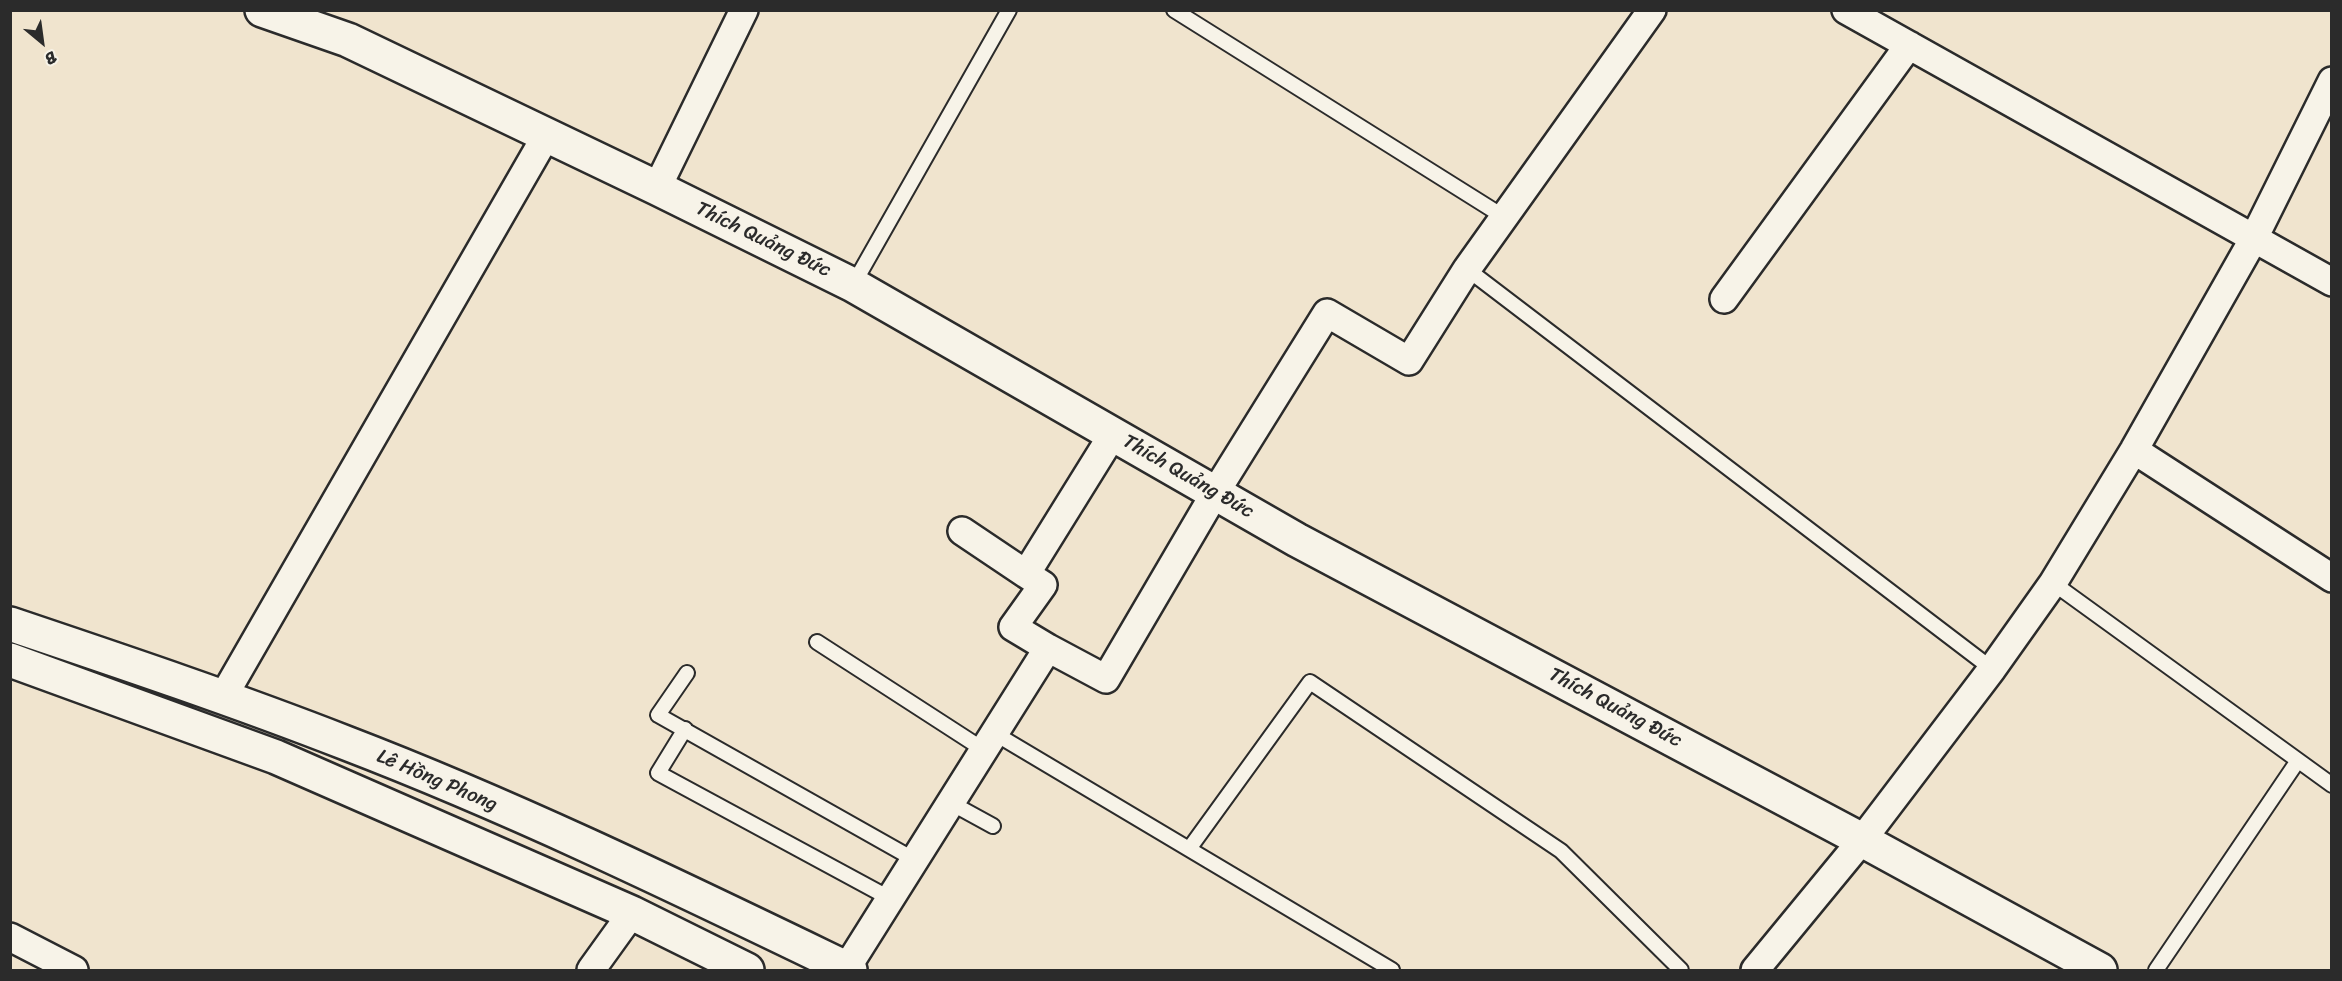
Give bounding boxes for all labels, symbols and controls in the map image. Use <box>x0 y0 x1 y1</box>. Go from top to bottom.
north arrow <box>12 12 72 72</box>
text: B <box>40 43 62 73</box>
street label: Thích Quảng Đức <box>692 197 834 283</box>
street label: Thích Quảng Đức <box>1118 430 1258 524</box>
street label: Thích Quảng Đức <box>1544 663 1686 753</box>
street label: Lê Hồng Phong <box>373 745 501 817</box>

